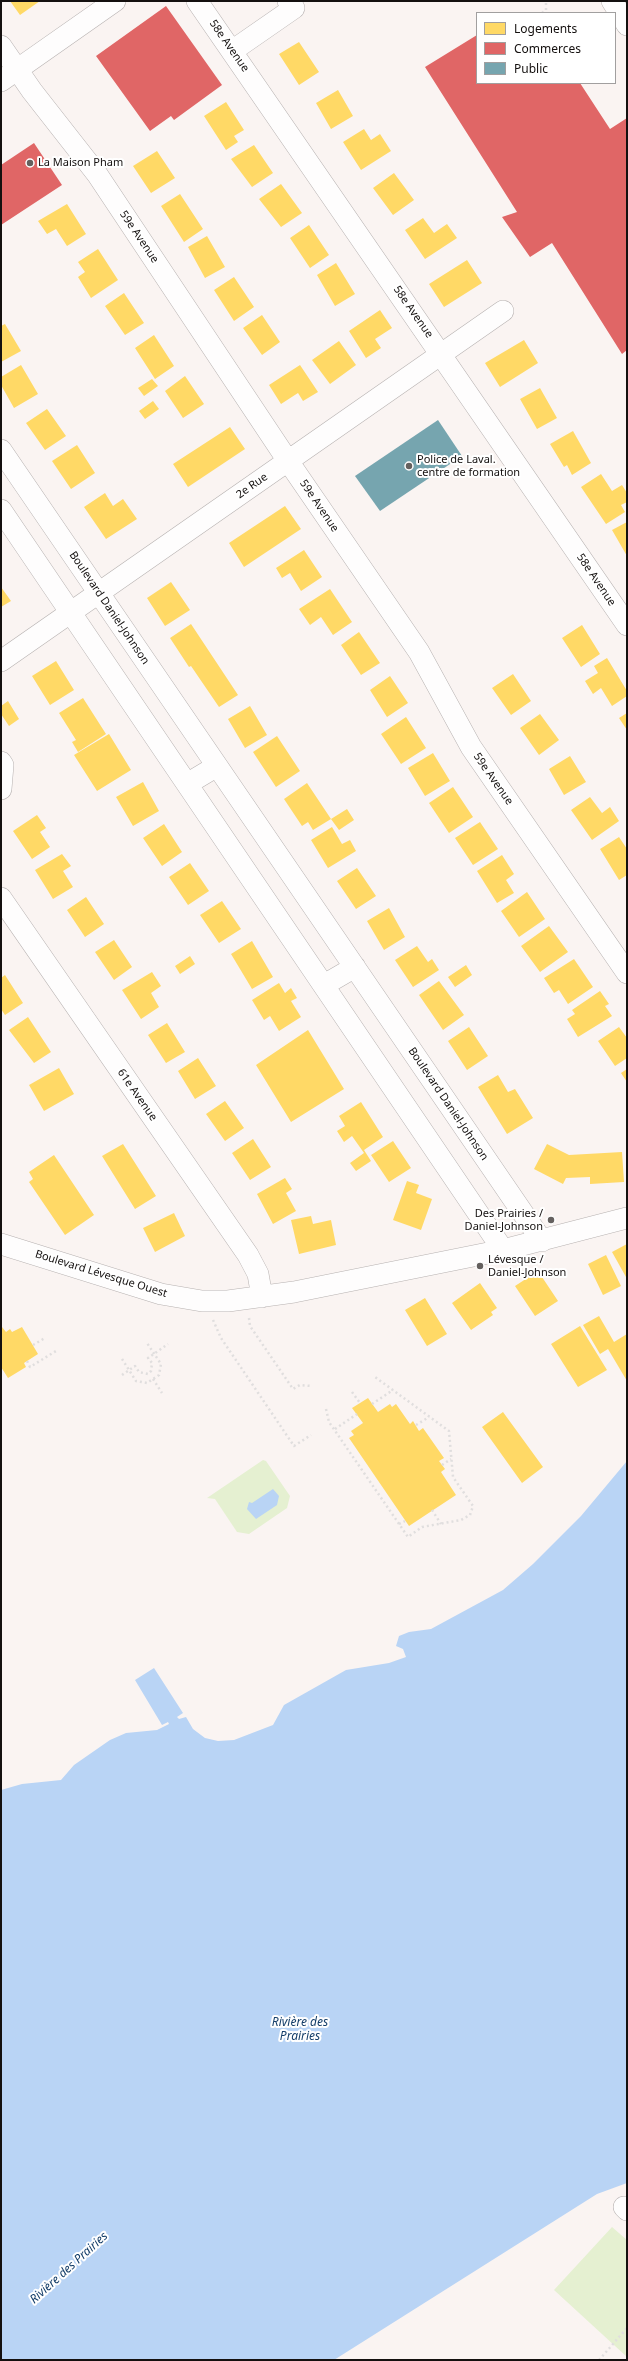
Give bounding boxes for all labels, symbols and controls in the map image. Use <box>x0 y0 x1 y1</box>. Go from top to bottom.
legend <box>476 12 616 84</box>
street label: 58e Avenue <box>206 18 252 74</box>
text: Logements <box>514 20 577 37</box>
text: Commerces <box>514 40 581 57</box>
text: Public <box>514 60 548 77</box>
place label: La Maison Pham <box>38 156 123 170</box>
marker: La Maison Pham <box>25 158 35 168</box>
street label: 59e Avenue <box>117 208 161 266</box>
street label: 58e Avenue <box>390 284 436 340</box>
place label: Police de Laval. centre de formation <box>417 453 520 479</box>
marker: Police de Laval. centre de formation <box>404 461 414 471</box>
street label: 2e Rue <box>234 470 270 502</box>
street label: 59e Avenue <box>297 477 341 535</box>
street label: Boulevard Daniel-Johnson <box>66 549 152 667</box>
street label: 58e Avenue <box>574 551 618 609</box>
street label: 59e Avenue <box>470 751 516 807</box>
street label: Boulevard Daniel-Johnson <box>405 1045 491 1163</box>
street label: 61e Avenue <box>114 1067 160 1123</box>
place label: Des Prairies / Daniel-Johnson <box>465 1207 543 1233</box>
marker: Des Prairies / Daniel-Johnson <box>546 1215 556 1225</box>
street label: Boulevard Lévesque Ouest <box>33 1248 169 1300</box>
place label: Lévesque / Daniel-Johnson <box>488 1253 566 1279</box>
marker: Lévesque / Daniel-Johnson <box>475 1261 485 1271</box>
water label: Rivière des Prairies <box>272 2016 328 2044</box>
water label: Rivière des Prairies <box>27 2229 111 2307</box>

